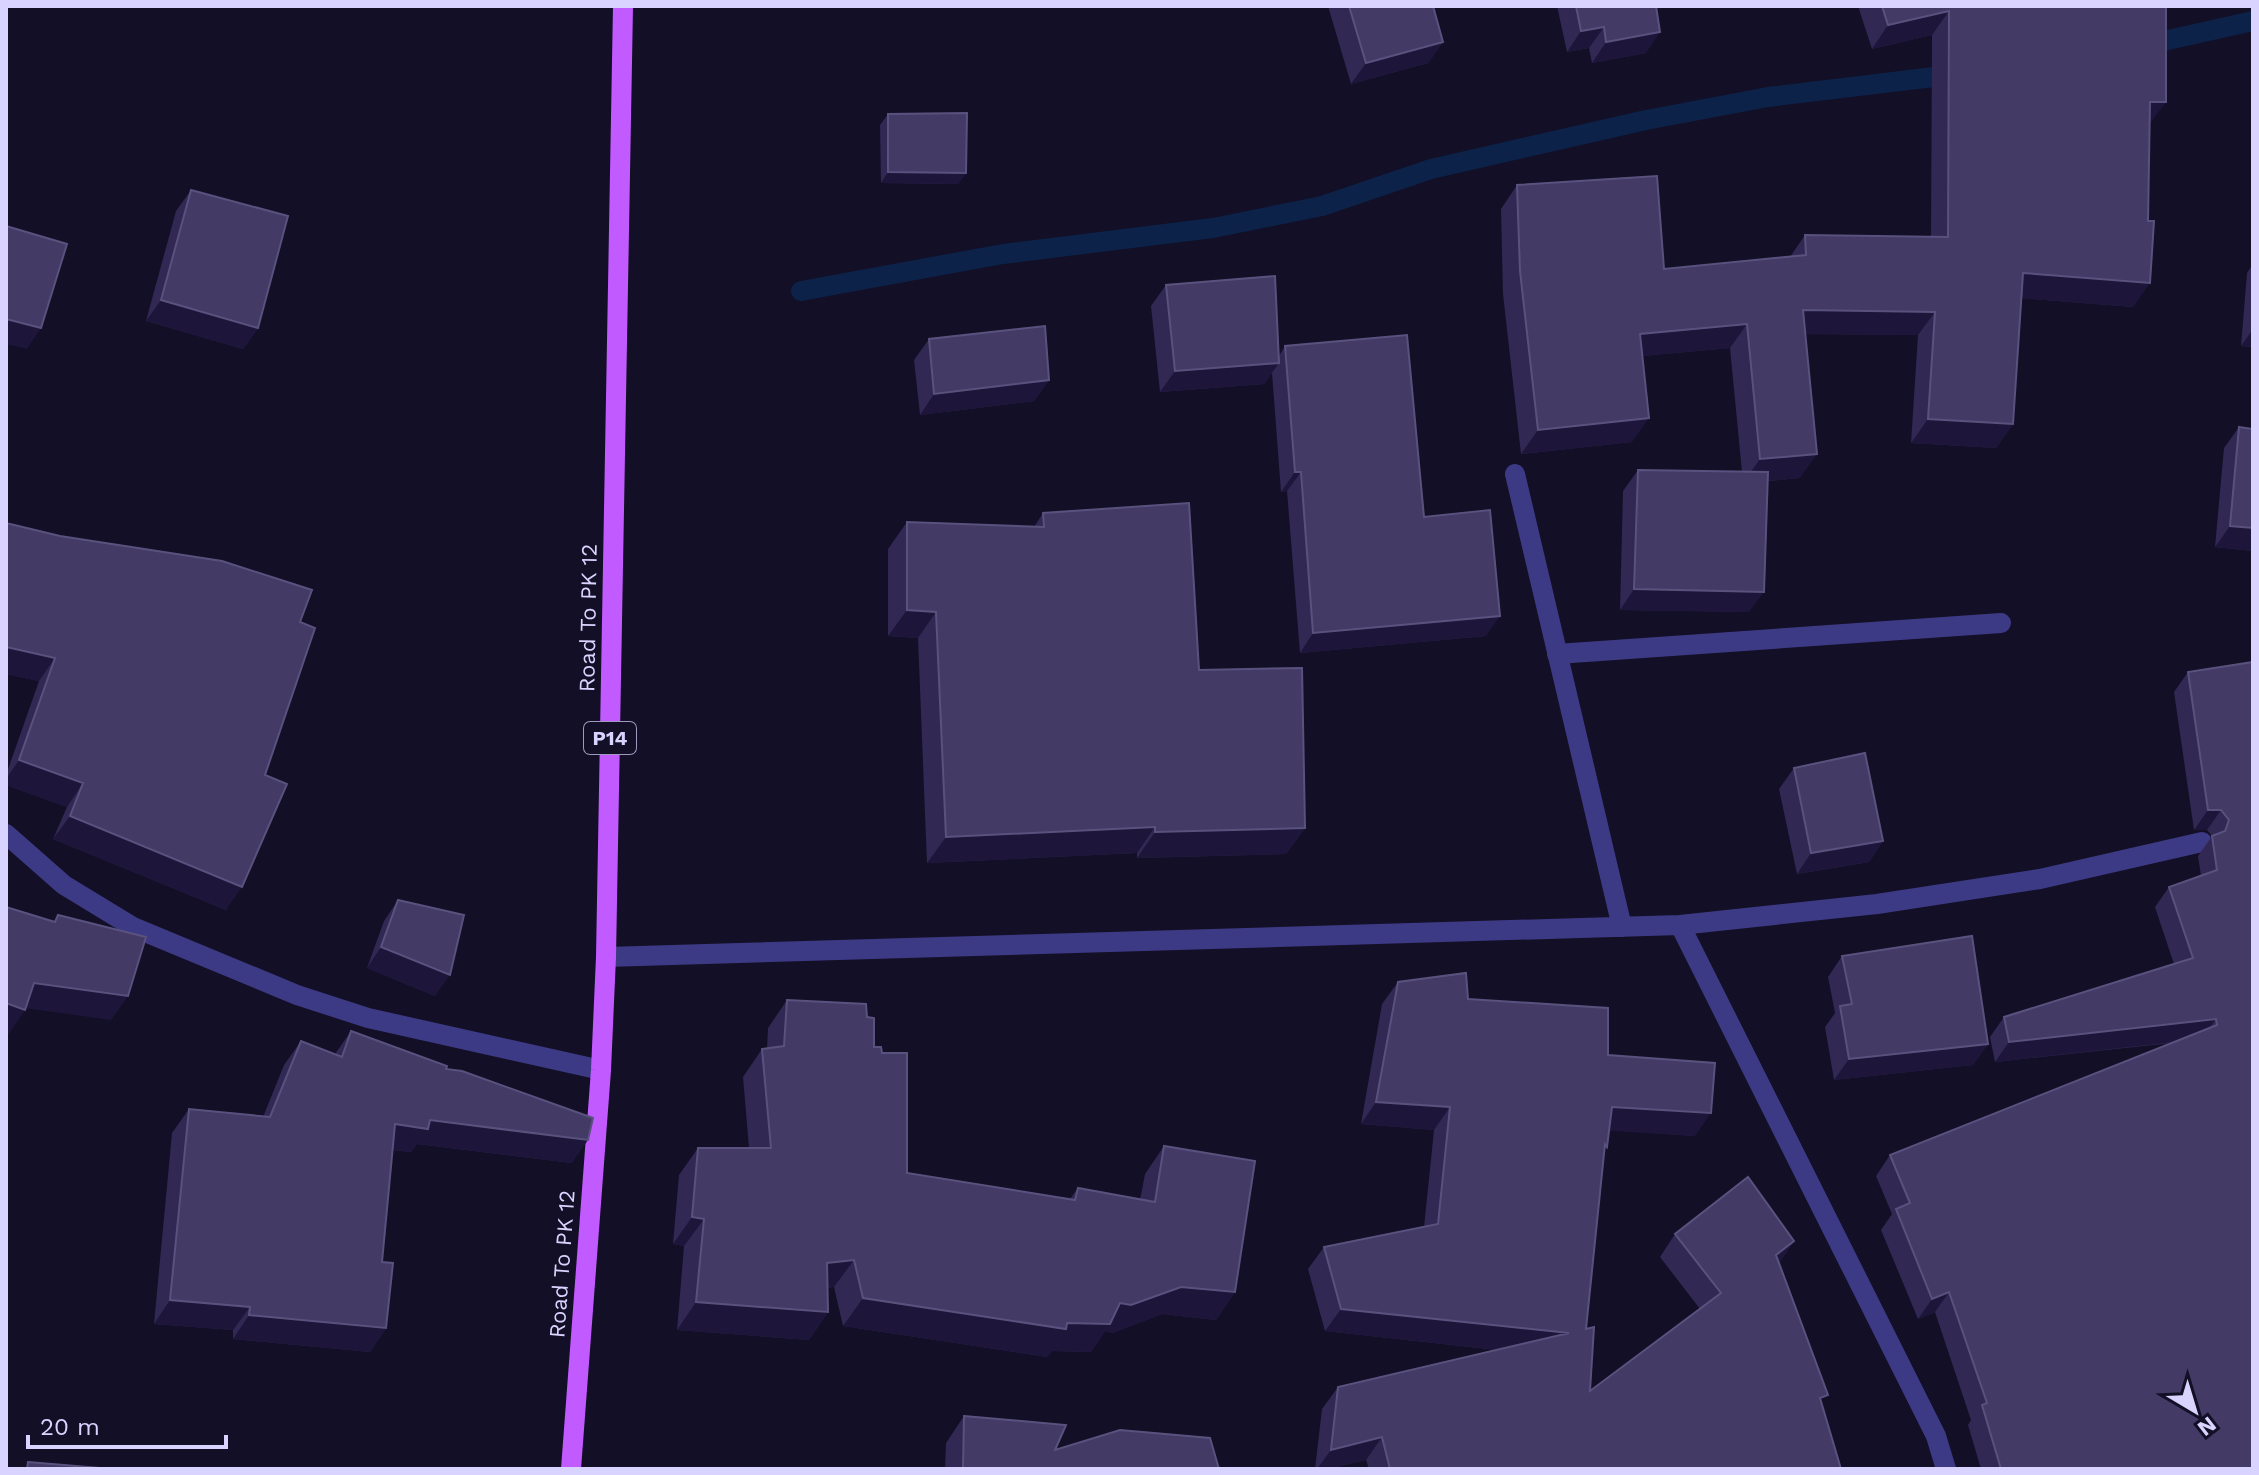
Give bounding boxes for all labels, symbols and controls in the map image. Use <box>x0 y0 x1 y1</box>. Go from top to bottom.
street label: Road To PK 12 <box>574 544 602 692</box>
road number: P14 <box>584 722 636 754</box>
street label: Road To PK 12 <box>544 1189 580 1339</box>
north arrow <box>2155 1371 2235 1451</box>
scale bar <box>28 1399 226 1449</box>
text: N <box>2193 1411 2221 1441</box>
text: 20 m <box>40 1413 100 1441</box>

